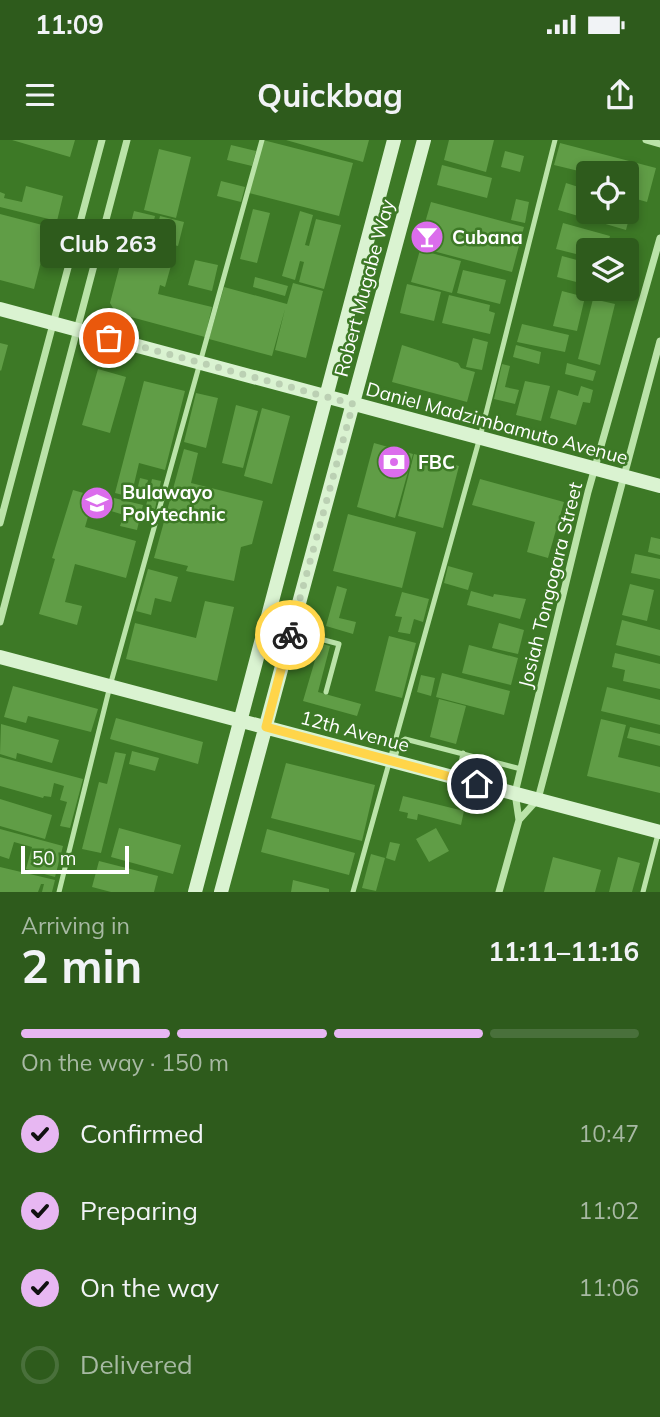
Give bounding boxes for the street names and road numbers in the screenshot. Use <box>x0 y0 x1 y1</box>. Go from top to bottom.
street label: Robert Mugabe Way <box>329 197 399 379</box>
street label: Daniel Madzimbamuto Avenue <box>363 376 631 470</box>
street label: Josiah Tongogara Street <box>513 479 587 690</box>
street label: 12th Avenue <box>298 705 412 757</box>

